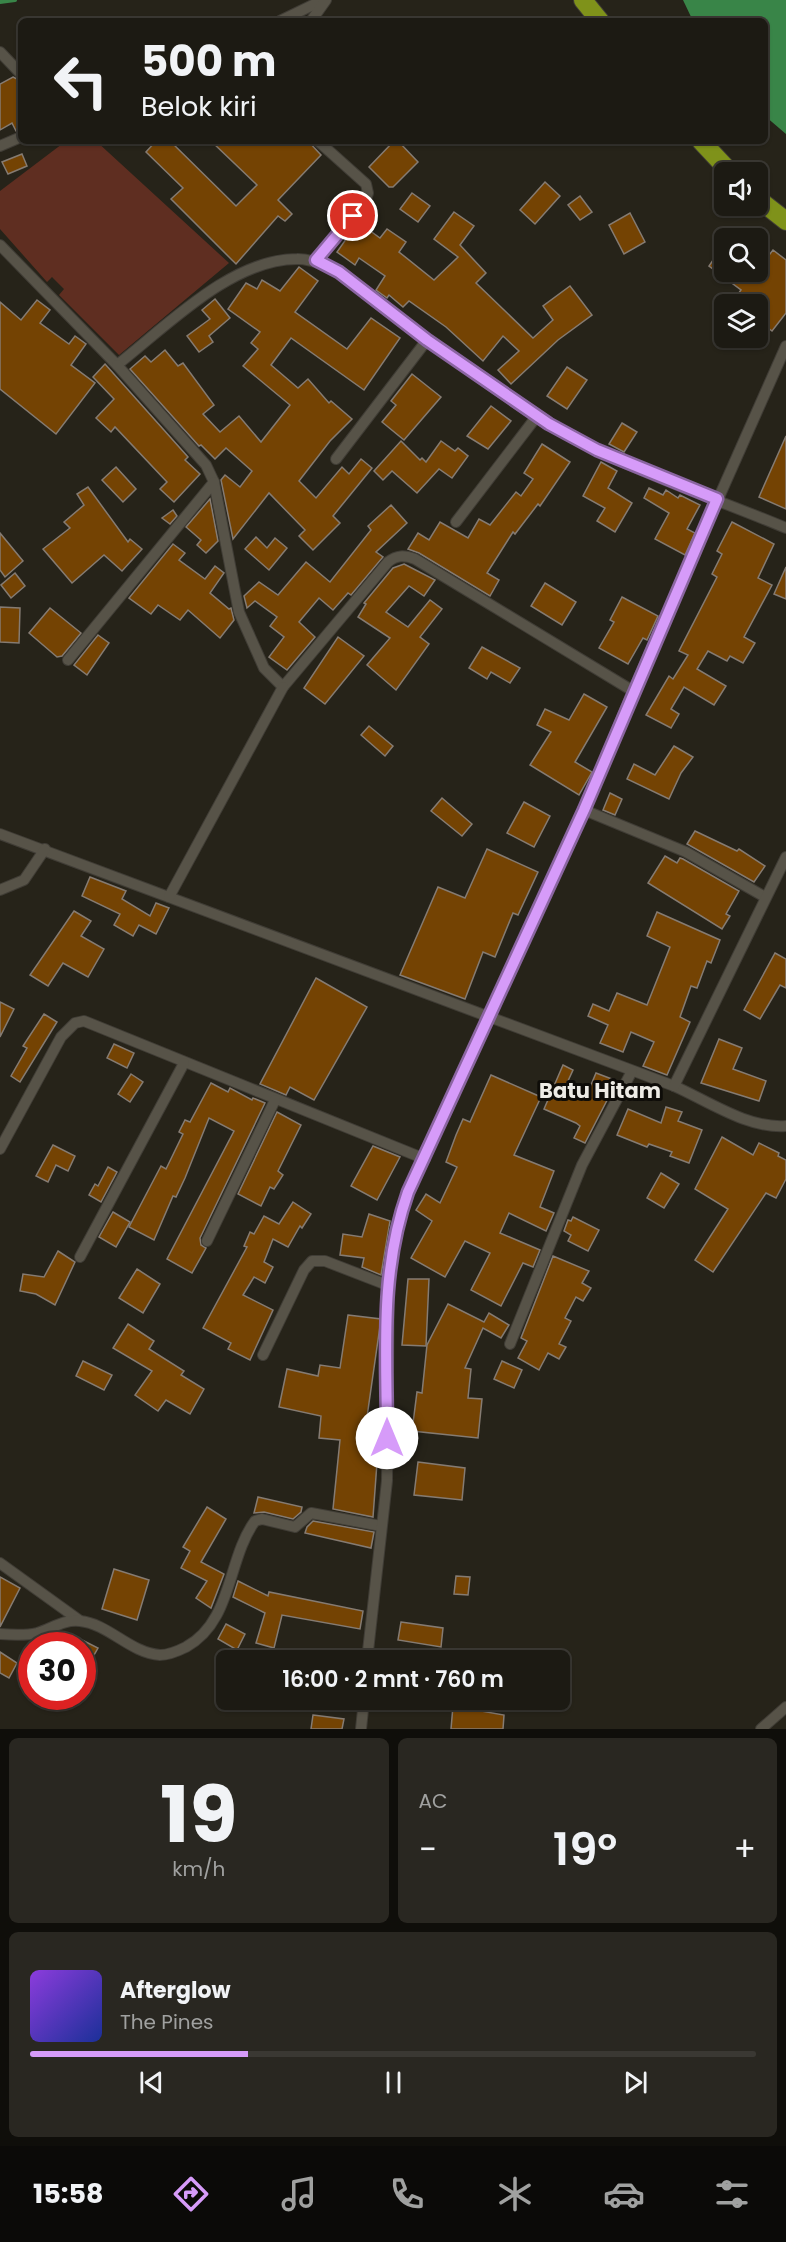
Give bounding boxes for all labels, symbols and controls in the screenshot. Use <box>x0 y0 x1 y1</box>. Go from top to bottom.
text: 500 m <box>141 32 276 91</box>
icon: left <box>42 42 120 120</box>
text: Belok kiri <box>141 88 257 125</box>
map controls <box>714 162 768 348</box>
button: sound <box>714 162 768 216</box>
pin <box>327 190 378 241</box>
icon: arrive <box>336 199 369 232</box>
button: search <box>714 228 768 282</box>
button: layers <box>714 294 768 348</box>
district label: Batu Hitam <box>539 1076 661 1105</box>
position arrow <box>355 1406 419 1470</box>
speed limit sign: 30 <box>18 1632 96 1710</box>
text: 16:00 · 2 mnt · 760 m <box>282 1664 504 1695</box>
text: 19 <box>160 1760 237 1869</box>
text: AC <box>419 1787 447 1815</box>
text: 19° <box>553 1818 617 1881</box>
text: − <box>419 1826 437 1873</box>
text: + <box>733 1826 756 1873</box>
text: km/h <box>172 1855 225 1883</box>
text: Afterglow <box>120 1975 231 2006</box>
text: The Pines <box>120 2008 214 2036</box>
icon: previous <box>135 2066 168 2099</box>
icon: pause <box>377 2066 410 2099</box>
icon: next <box>619 2066 652 2099</box>
icon: directions <box>170 2173 212 2215</box>
icon: music <box>278 2173 320 2215</box>
icon: phone <box>386 2173 428 2215</box>
icon: climate <box>494 2173 536 2215</box>
icon: car <box>603 2173 645 2215</box>
icon: filters <box>711 2173 753 2215</box>
text: 15:58 <box>33 2175 104 2212</box>

